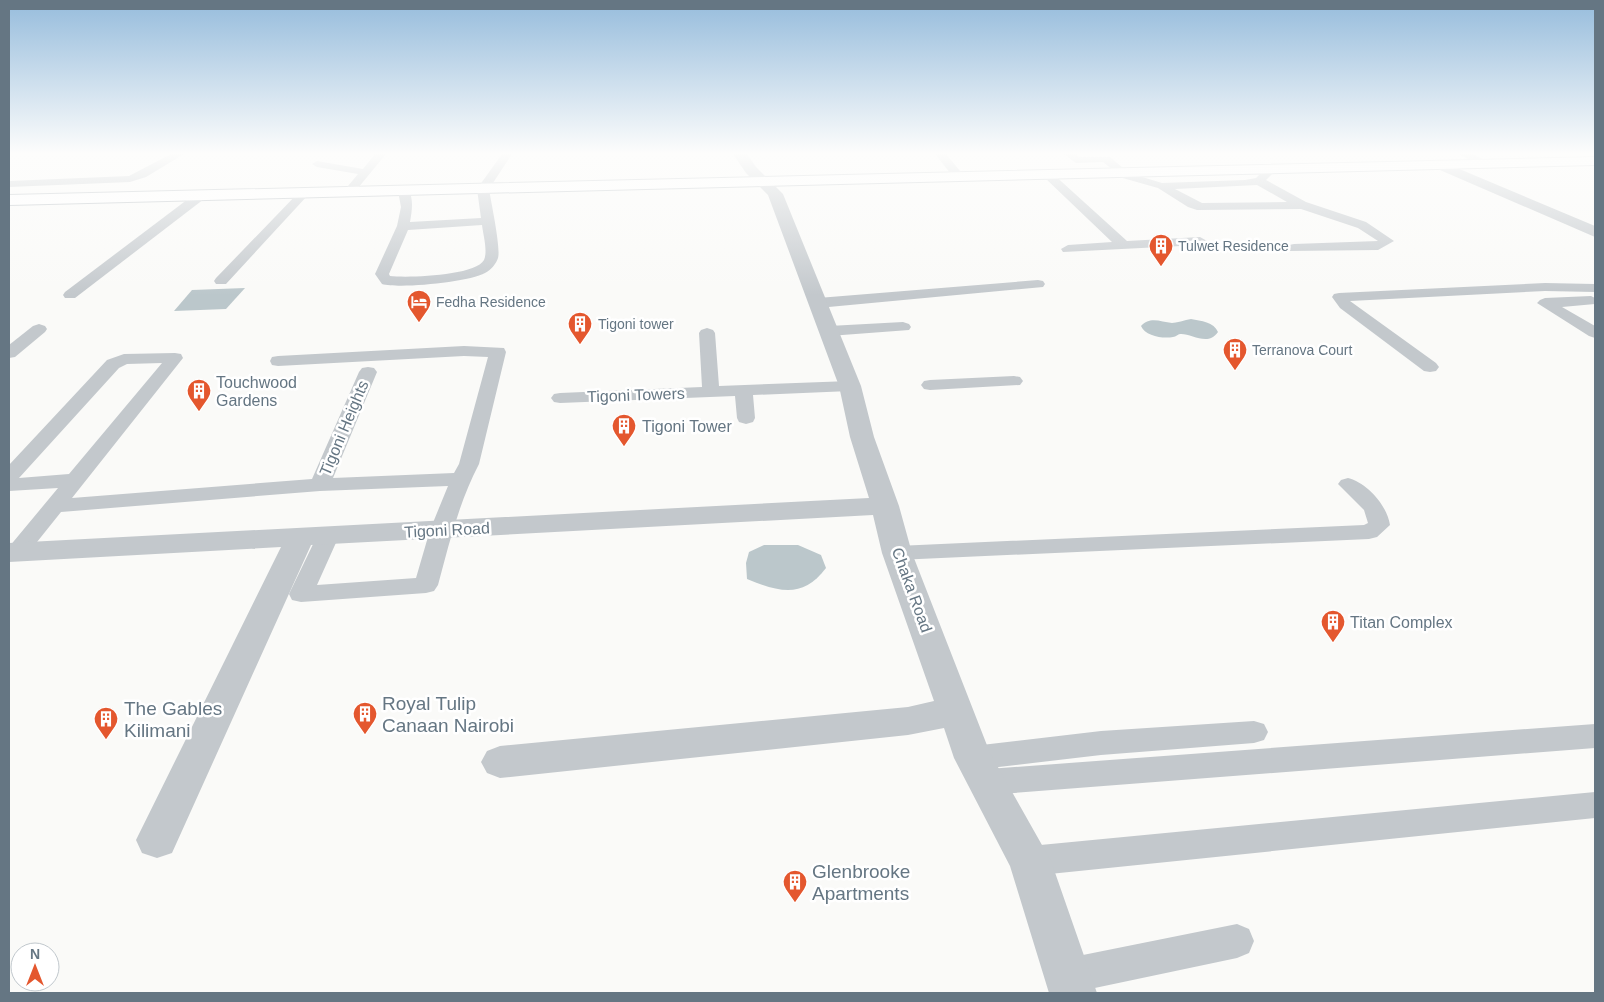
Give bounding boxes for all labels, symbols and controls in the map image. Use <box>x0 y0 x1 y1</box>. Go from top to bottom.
building icon: Tulwet Residence <box>1148 233 1174 267</box>
place label: Tulwet Residence <box>1178 238 1289 254</box>
hotel icon: Fedha Residence <box>406 289 432 323</box>
place label: Fedha Residence <box>436 294 546 310</box>
building icon: Tigoni tower <box>567 311 593 345</box>
place label: Tigoni tower <box>598 316 674 332</box>
building icon: Terranova Court <box>1222 337 1248 371</box>
place label: Terranova Court <box>1252 342 1352 358</box>
place label: Touchwood Gardens <box>216 374 297 409</box>
building icon: Touchwood Gardens <box>186 378 212 412</box>
street label: Tigoni Heights <box>316 378 372 478</box>
street label: Tigoni Towers <box>587 385 685 405</box>
building icon: Tigoni Tower <box>611 413 637 447</box>
place label: Tigoni Tower <box>642 418 732 435</box>
street label: Tigoni Road <box>404 519 490 541</box>
street label: Chaka Road <box>889 545 935 635</box>
building icon: Titan Complex <box>1320 609 1346 643</box>
place label: Titan Complex <box>1350 614 1453 631</box>
place label: Royal Tulip Canaan Nairobi <box>382 693 514 736</box>
place label: The Gables Kilimani <box>124 698 222 741</box>
building icon: Royal Tulip Canaan Nairobi <box>352 701 378 735</box>
building icon: The Gables Kilimani <box>93 706 119 740</box>
place label: Glenbrooke Apartments <box>812 861 910 904</box>
building icon: Glenbrooke Apartments <box>782 869 808 903</box>
north arrow <box>10 942 60 992</box>
text: N <box>30 946 40 962</box>

